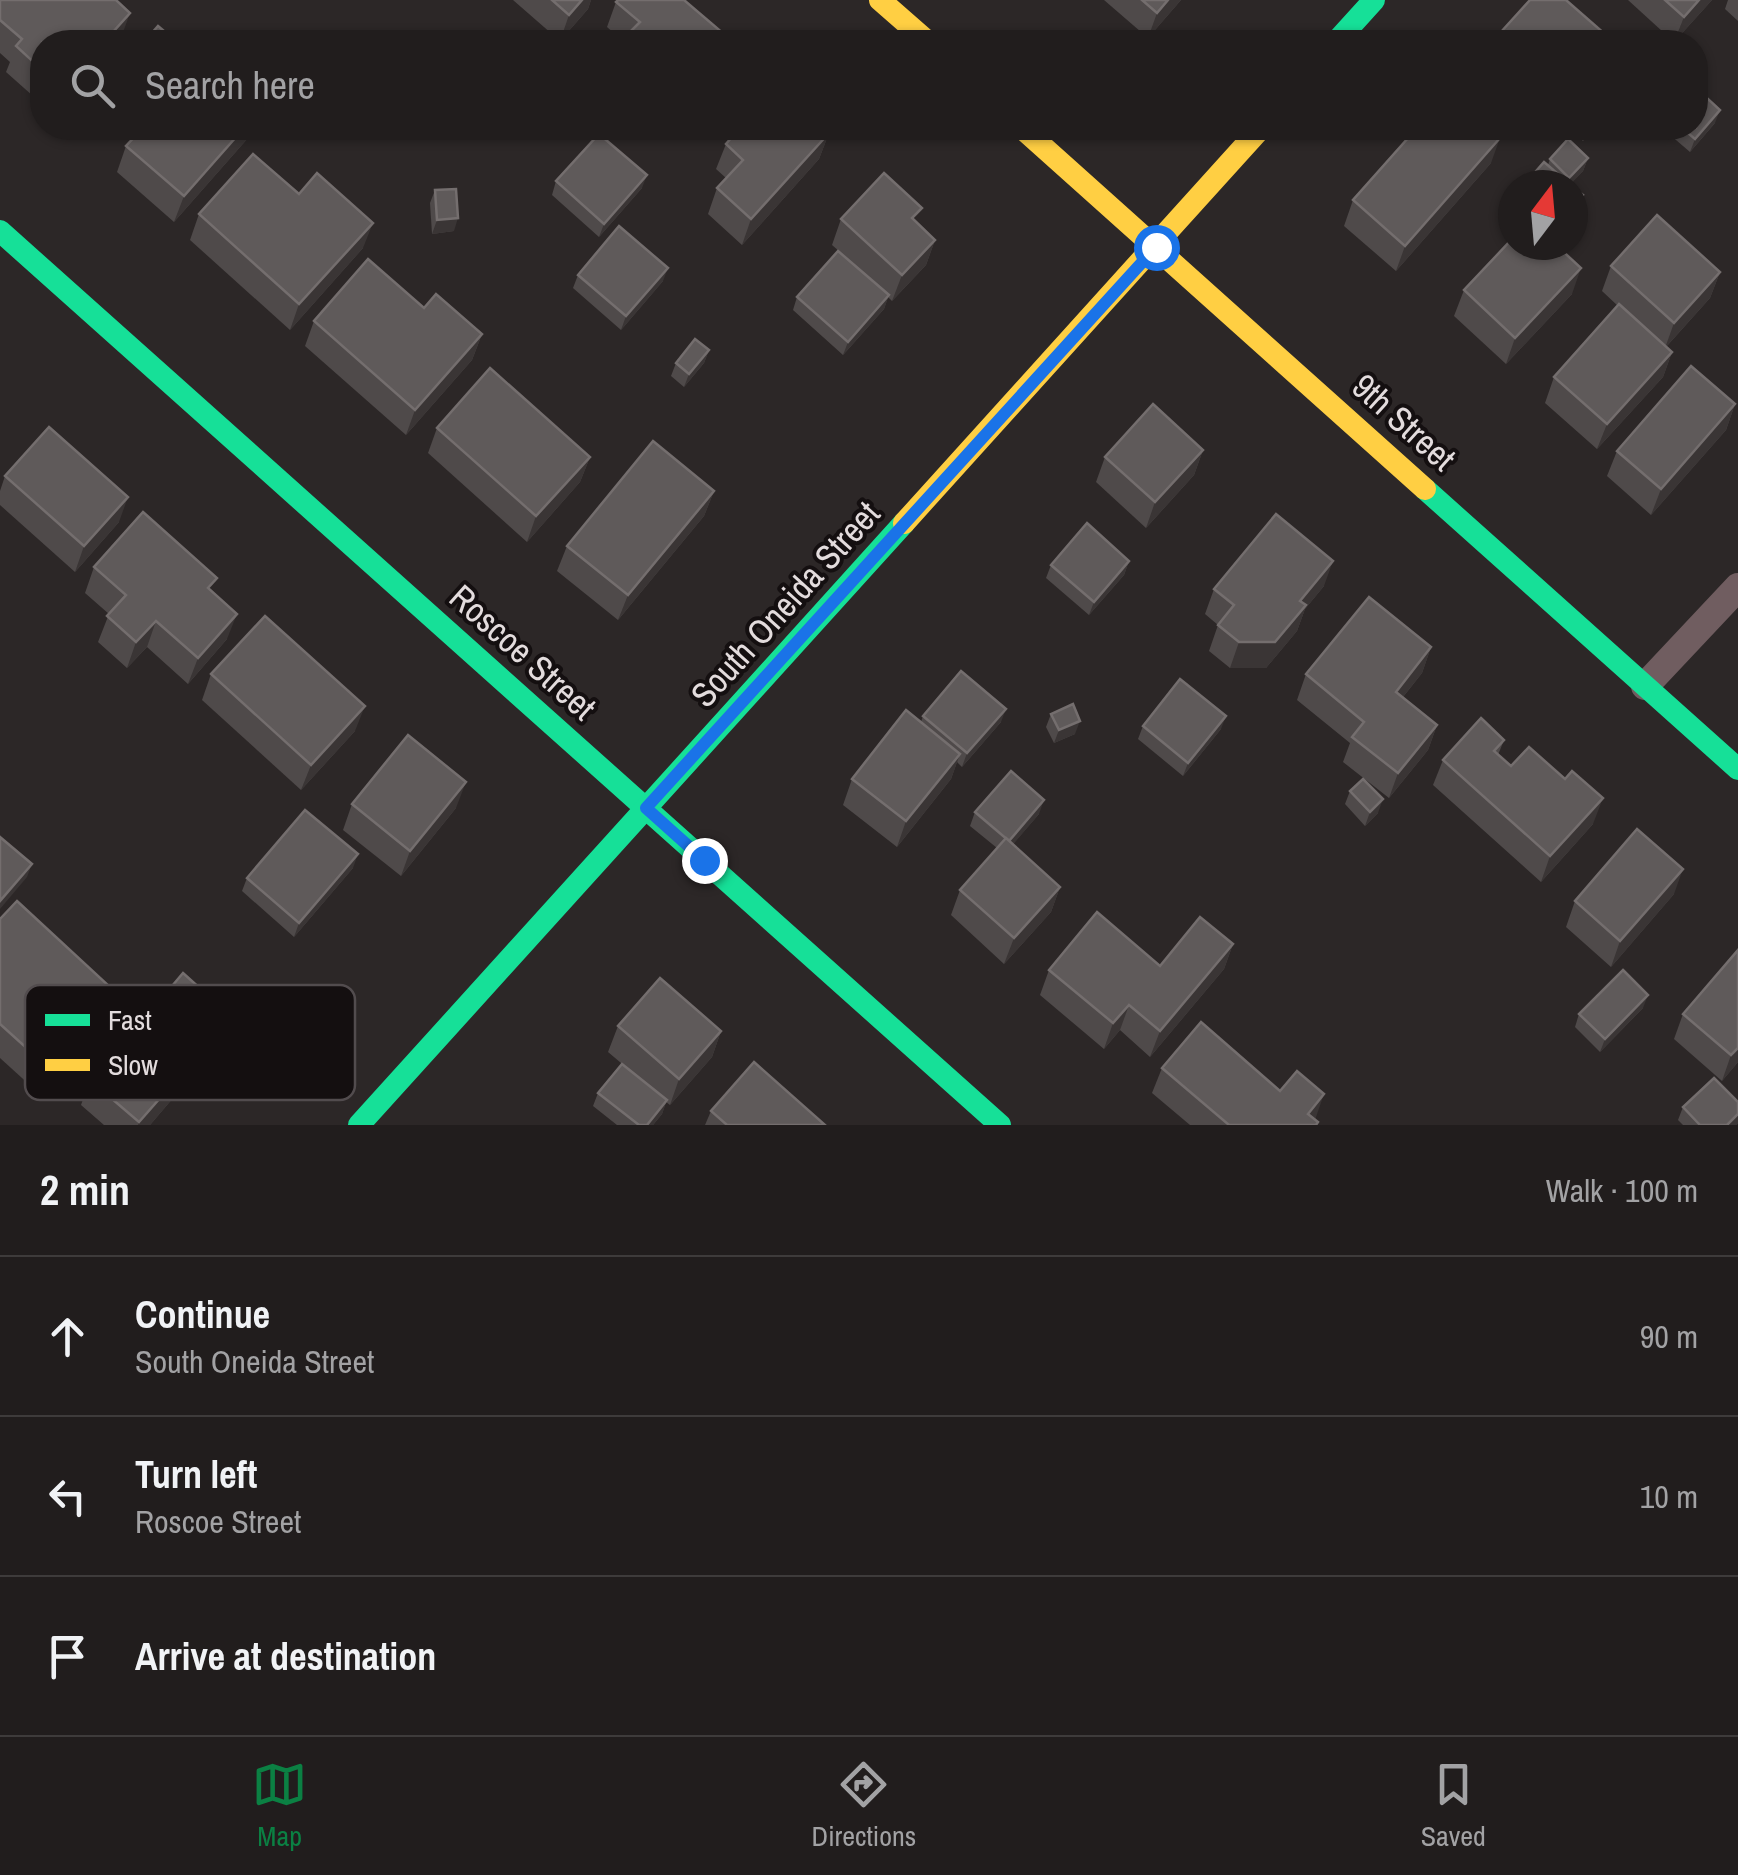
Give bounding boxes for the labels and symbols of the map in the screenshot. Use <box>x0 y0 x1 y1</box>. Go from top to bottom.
north arrow <box>1498 170 1588 260</box>
route start <box>1134 225 1180 271</box>
street label: 9th Street <box>1342 363 1466 481</box>
street label: South Oneida Street <box>680 491 890 717</box>
street label: Roscoe Street <box>440 574 606 730</box>
route end <box>682 838 728 884</box>
legend <box>25 985 355 1100</box>
text: Fast <box>108 1001 152 1039</box>
text: Slow <box>108 1046 158 1084</box>

